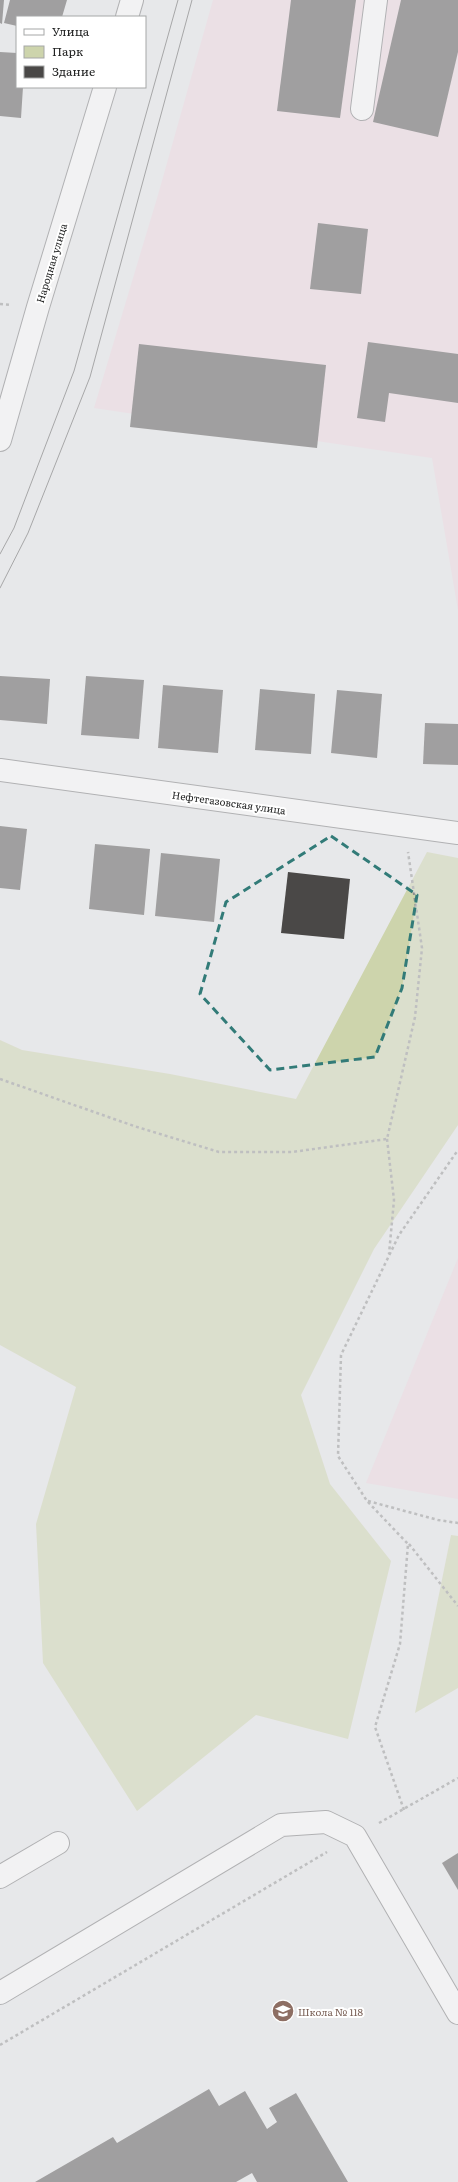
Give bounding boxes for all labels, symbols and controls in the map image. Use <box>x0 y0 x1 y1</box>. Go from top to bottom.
legend <box>16 16 146 88</box>
text: Улица <box>52 22 90 40</box>
text: Парк <box>52 42 83 60</box>
text: Здание <box>52 62 95 80</box>
street label: Народная улица <box>32 221 70 305</box>
street label: Нефтегазовская улица <box>171 787 287 817</box>
school or university icon: Школа № 118 <box>270 1998 296 2024</box>
place label: Школа № 118 <box>298 2004 364 2019</box>

